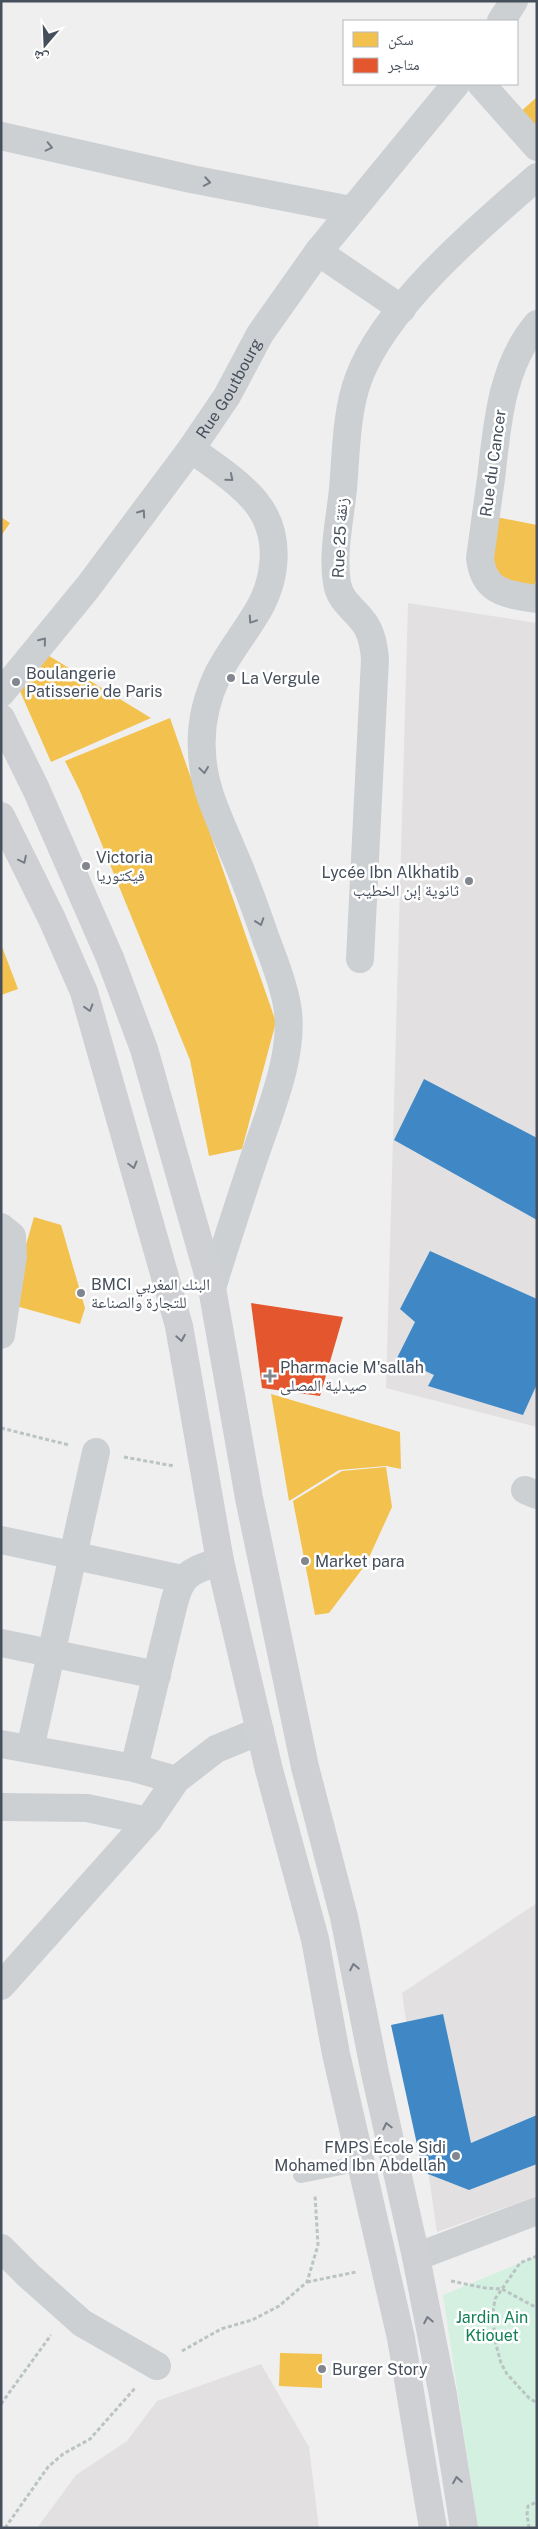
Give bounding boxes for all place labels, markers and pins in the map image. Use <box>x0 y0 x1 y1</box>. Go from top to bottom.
place label: Boulangerie Patisserie de Paris <box>26 664 162 701</box>
place label: La Vergule <box>241 669 320 688</box>
marker: La Vergule <box>225 672 237 684</box>
marker: Boulangerie Patisserie de Paris <box>10 676 22 688</box>
place label: Victoria فيكتوريا <box>96 848 153 885</box>
marker: Victoria فيكتوريا <box>80 860 92 872</box>
place label: Lycée Ibn Alkhatib ثانوية إبن الخطيب <box>322 863 460 901</box>
marker: Lycée Ibn Alkhatib ثانوية إبن الخطيب <box>463 875 475 887</box>
place label: BMCI البنك المغربي للتجارة والصناعة <box>91 1275 210 1312</box>
marker: BMCI البنك المغربي للتجارة والصناعة <box>75 1287 87 1299</box>
place label: Pharmacie M'sallah صيدلية المصلى <box>280 1358 424 1396</box>
marker: Pharmacie M'sallah صيدلية المصلى <box>264 1370 276 1382</box>
place label: Market para <box>315 1552 405 1571</box>
marker: Market para <box>299 1555 311 1567</box>
place label: FMPS École Sidi Mohamed Ibn Abdellah <box>274 2137 446 2175</box>
marker: FMPS École Sidi Mohamed Ibn Abdellah <box>450 2150 462 2162</box>
place label: Burger Story <box>332 2360 428 2379</box>
marker: Burger Story <box>316 2363 328 2375</box>

